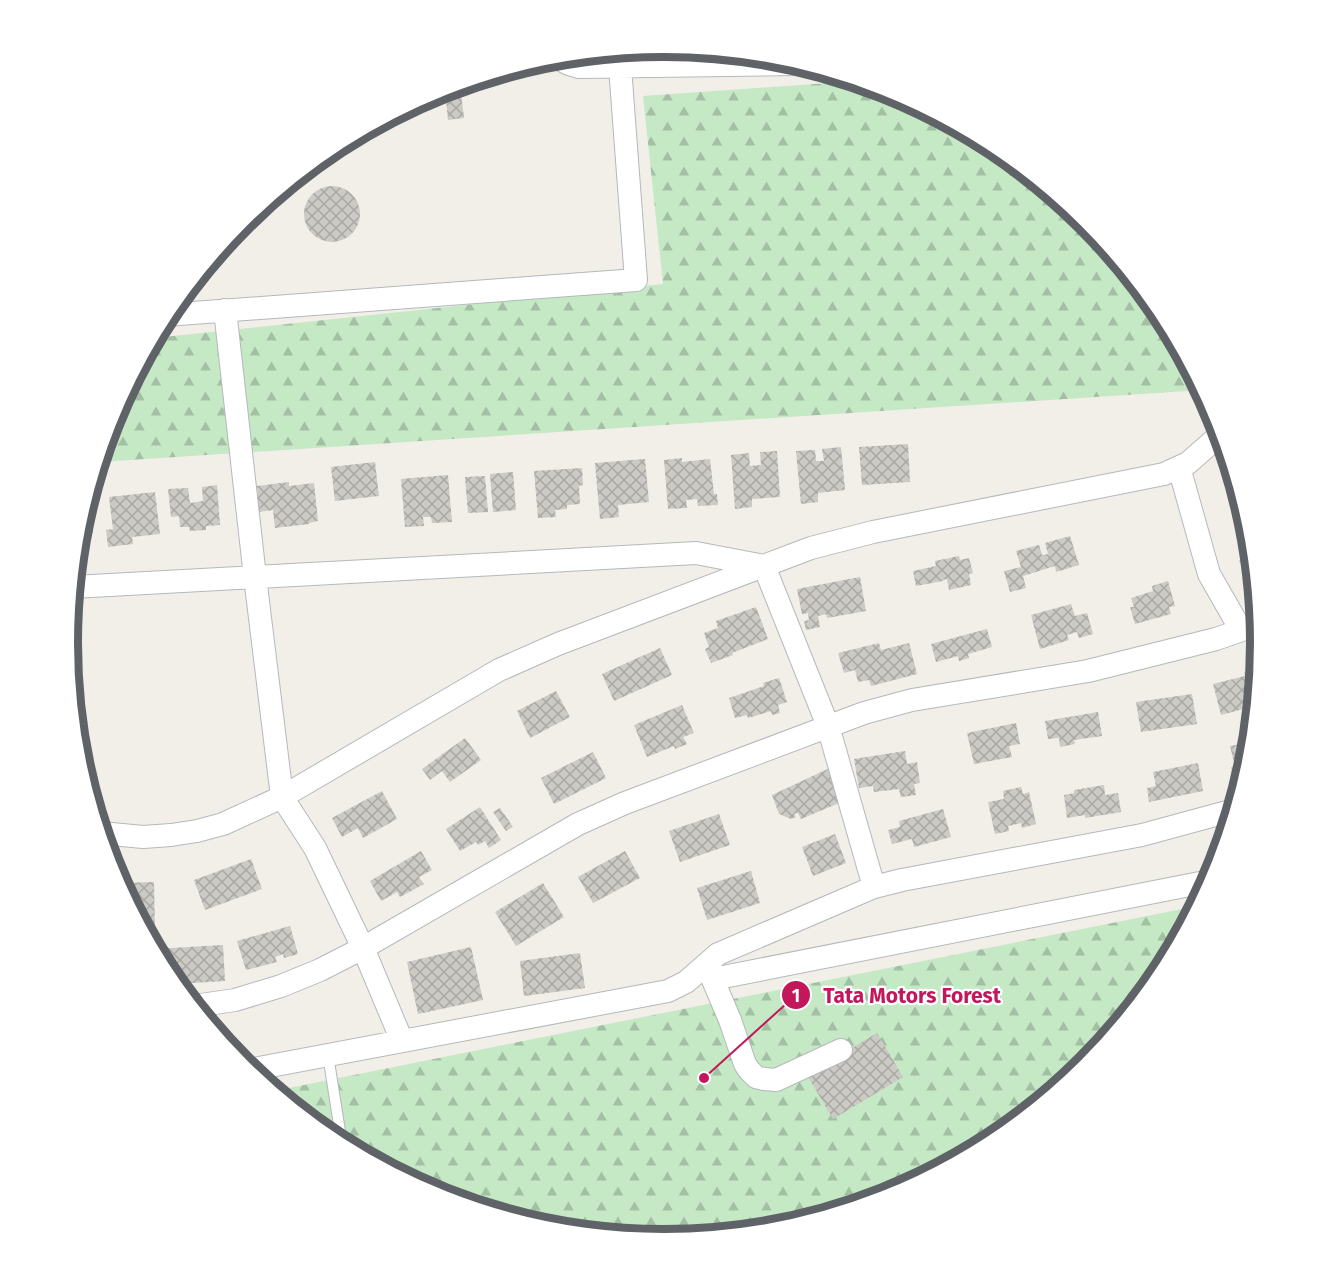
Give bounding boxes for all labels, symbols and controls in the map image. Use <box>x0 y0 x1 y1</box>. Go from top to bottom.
callout: Tata Motors Forest <box>781 976 1013 1015</box>
text: Tata Motors Forest <box>823 983 1002 1009</box>
text: 1 <box>792 985 800 1007</box>

